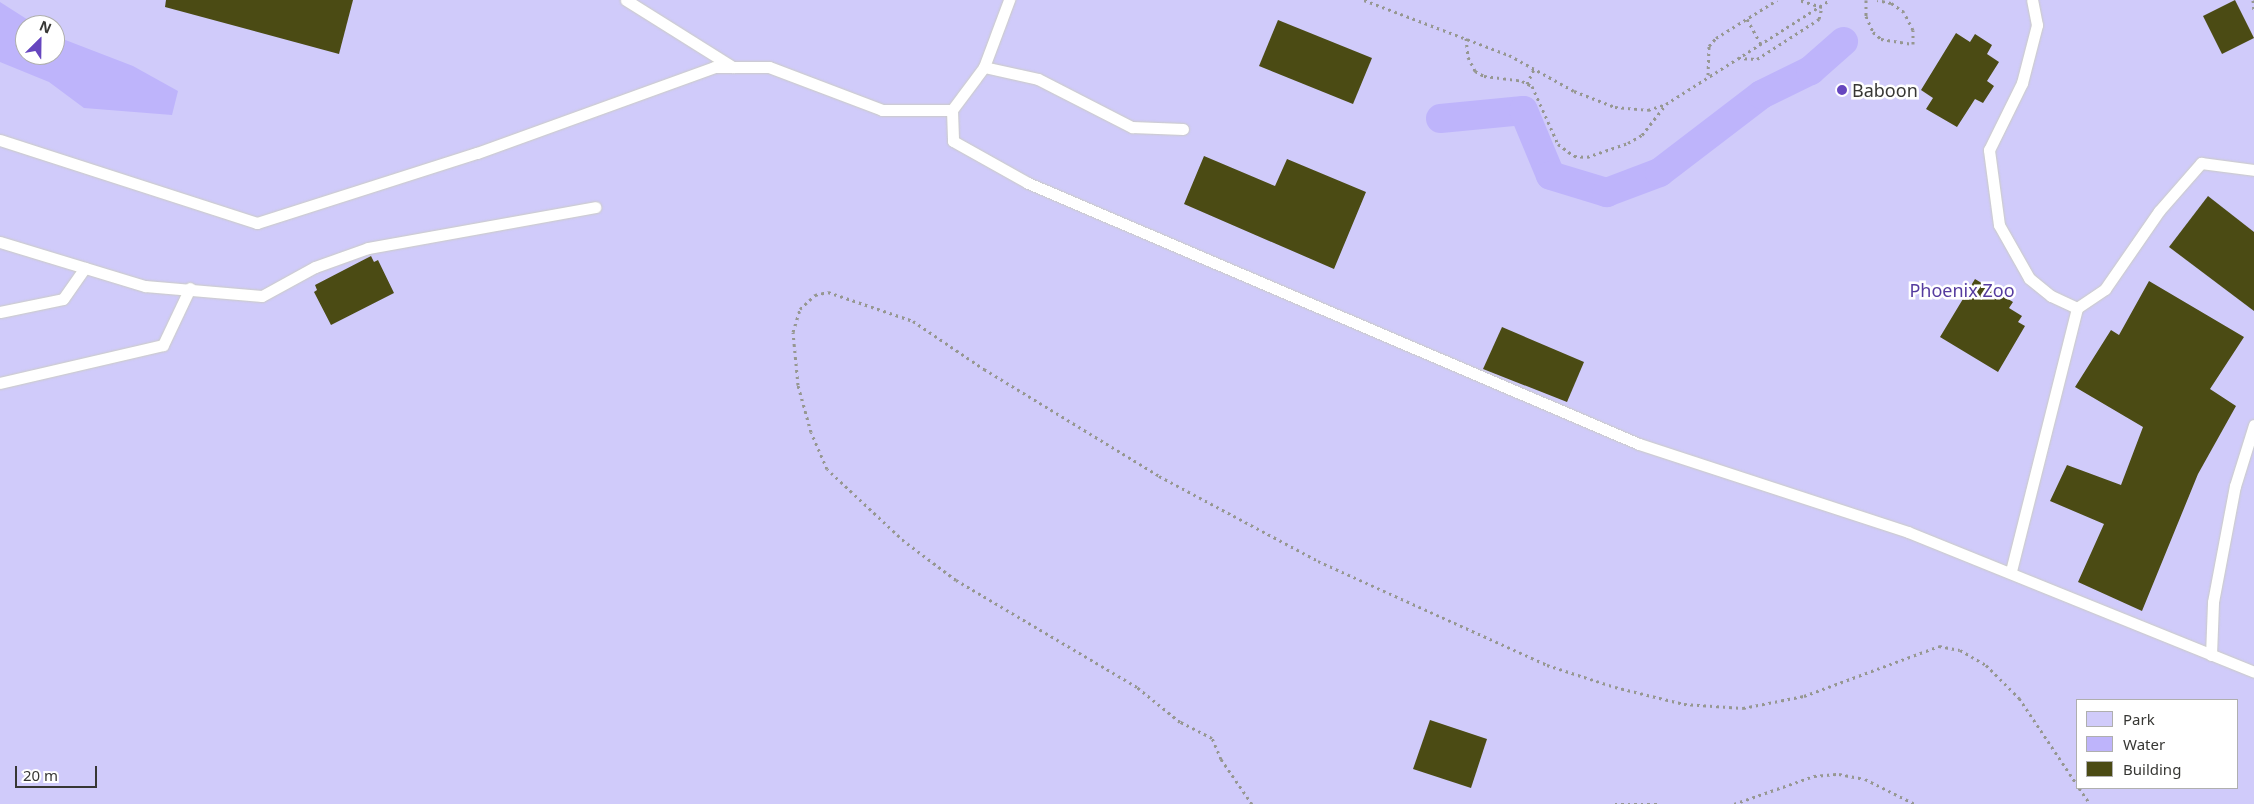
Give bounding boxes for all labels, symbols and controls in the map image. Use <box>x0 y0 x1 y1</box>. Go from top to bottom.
north arrow <box>15 15 65 65</box>
text: N <box>37 16 55 38</box>
place label: Baboon <box>1852 79 1918 101</box>
marker: Baboon <box>1836 84 1848 96</box>
park label: Phoenix Zoo <box>1909 279 2015 301</box>
legend <box>2076 699 2239 789</box>
text: Park <box>2123 709 2155 729</box>
text: Water <box>2123 734 2165 754</box>
scale bar <box>18 756 100 788</box>
text: Building <box>2123 759 2181 779</box>
text: 20 m <box>23 765 58 785</box>

